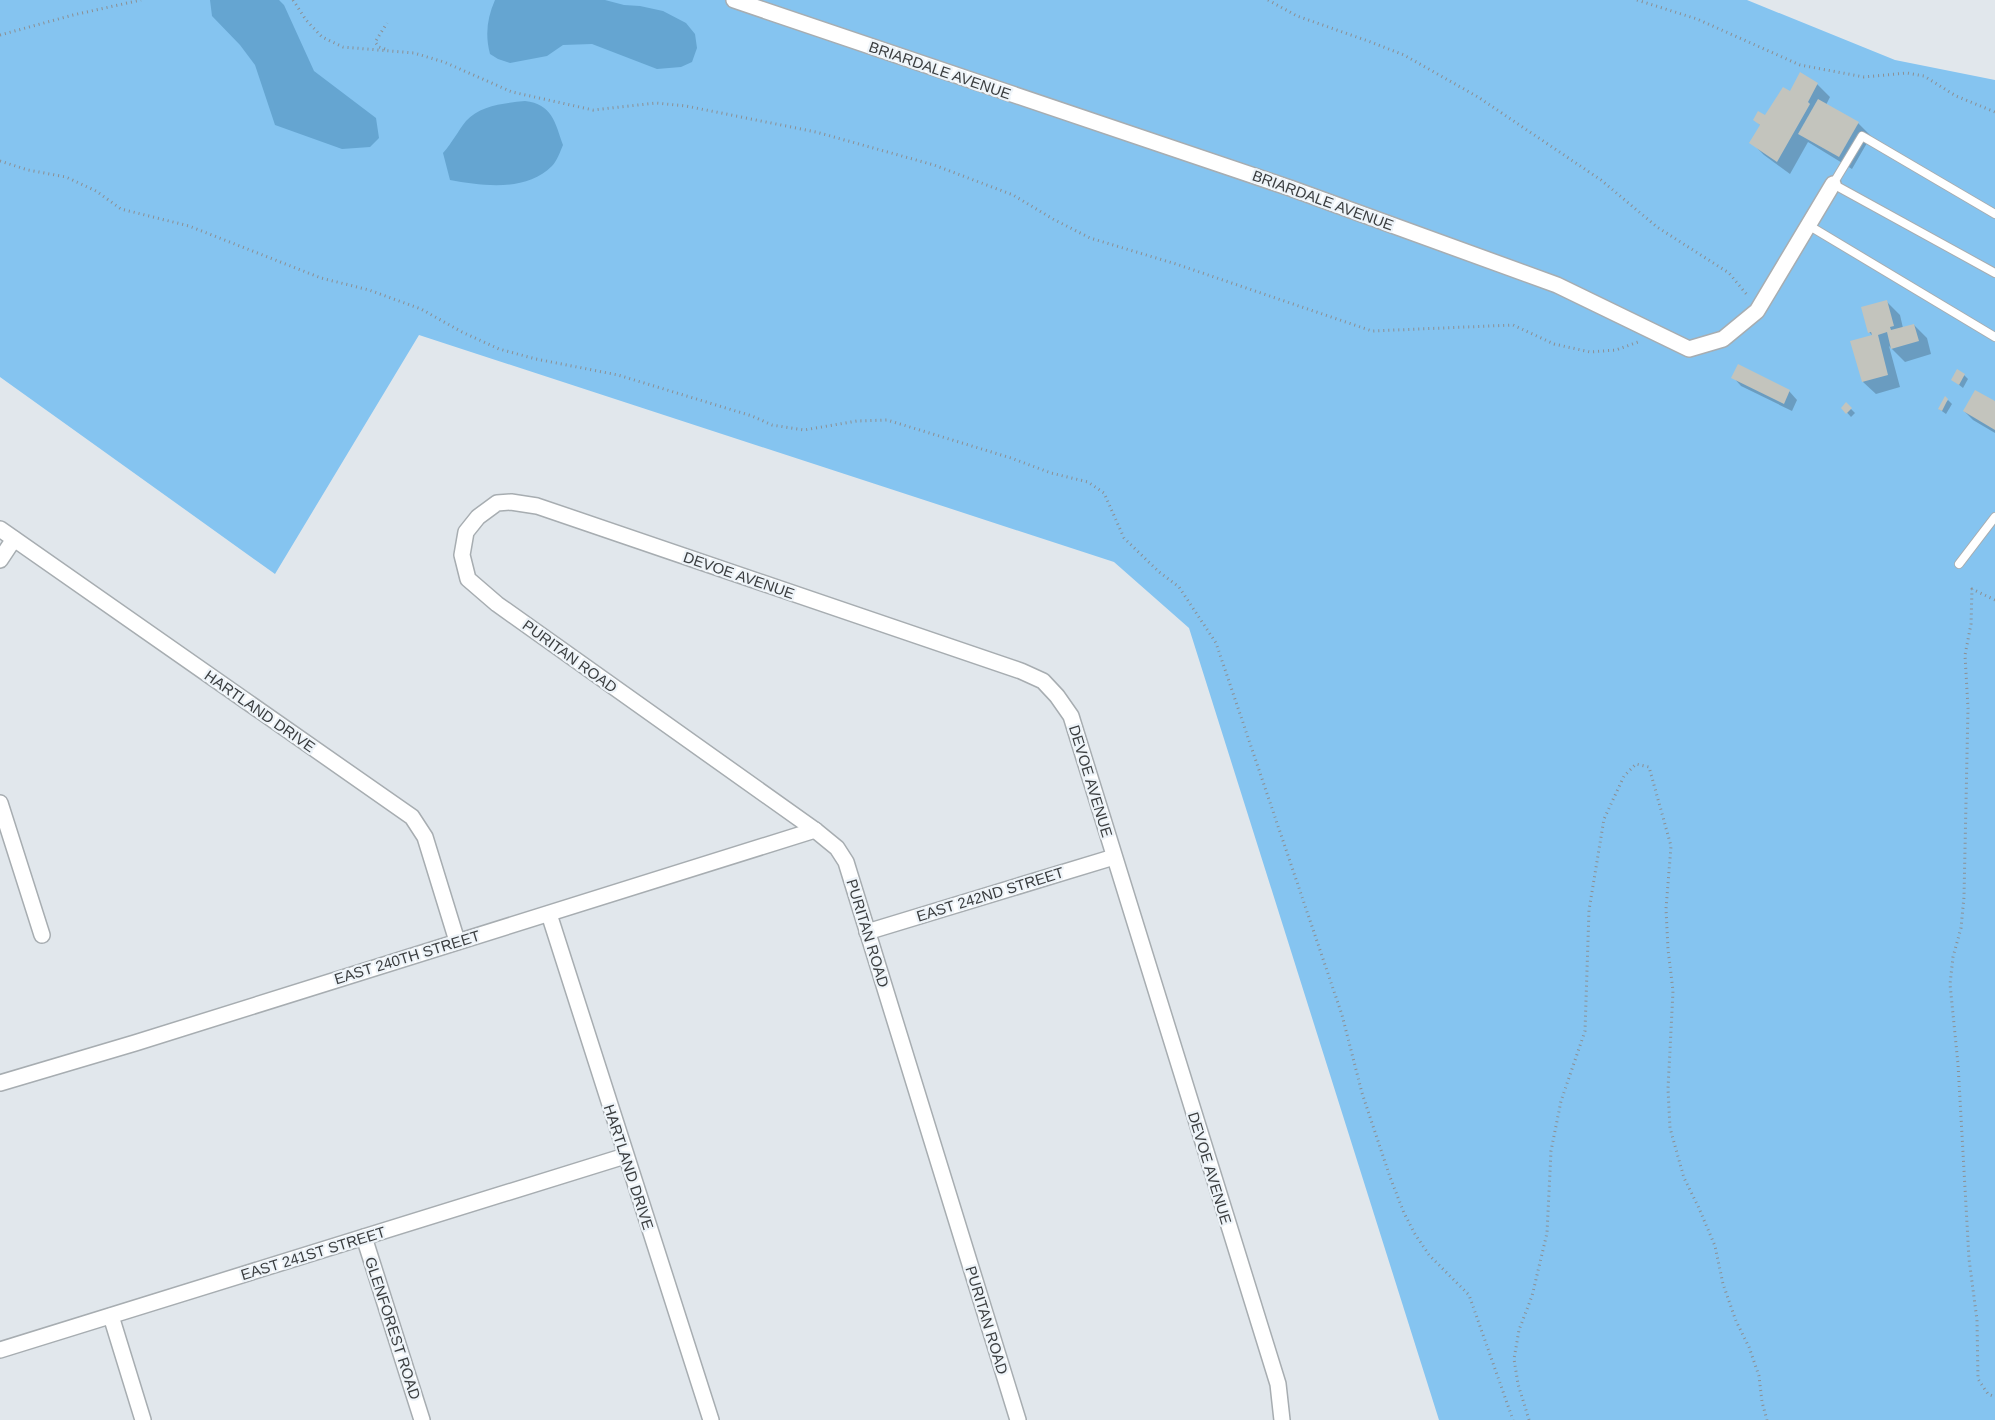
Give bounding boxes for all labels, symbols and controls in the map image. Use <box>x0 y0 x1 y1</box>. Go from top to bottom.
street label: BRIARDALE AVENUE <box>867 38 1013 102</box>
street label: BRIARDALE AVENUE <box>1250 167 1396 233</box>
street label: DEVOE AVENUE <box>681 548 797 602</box>
street label: PURITAN ROAD <box>520 616 621 696</box>
street label: HARTLAND DRIVE <box>202 667 318 755</box>
street label: DEVOE AVENUE <box>1066 723 1116 839</box>
street label: EAST 242ND STREET <box>914 863 1066 925</box>
street label: PURITAN ROAD <box>843 877 893 989</box>
street label: EAST 240TH STREET <box>332 927 482 987</box>
street label: HARTLAND DRIVE <box>601 1102 657 1232</box>
street label: DEVOE AVENUE <box>1185 1110 1235 1226</box>
street label: EAST 241ST STREET <box>239 1223 387 1283</box>
street label: GLENFOREST ROAD <box>362 1255 424 1402</box>
street label: PURITAN ROAD <box>962 1264 1012 1376</box>

